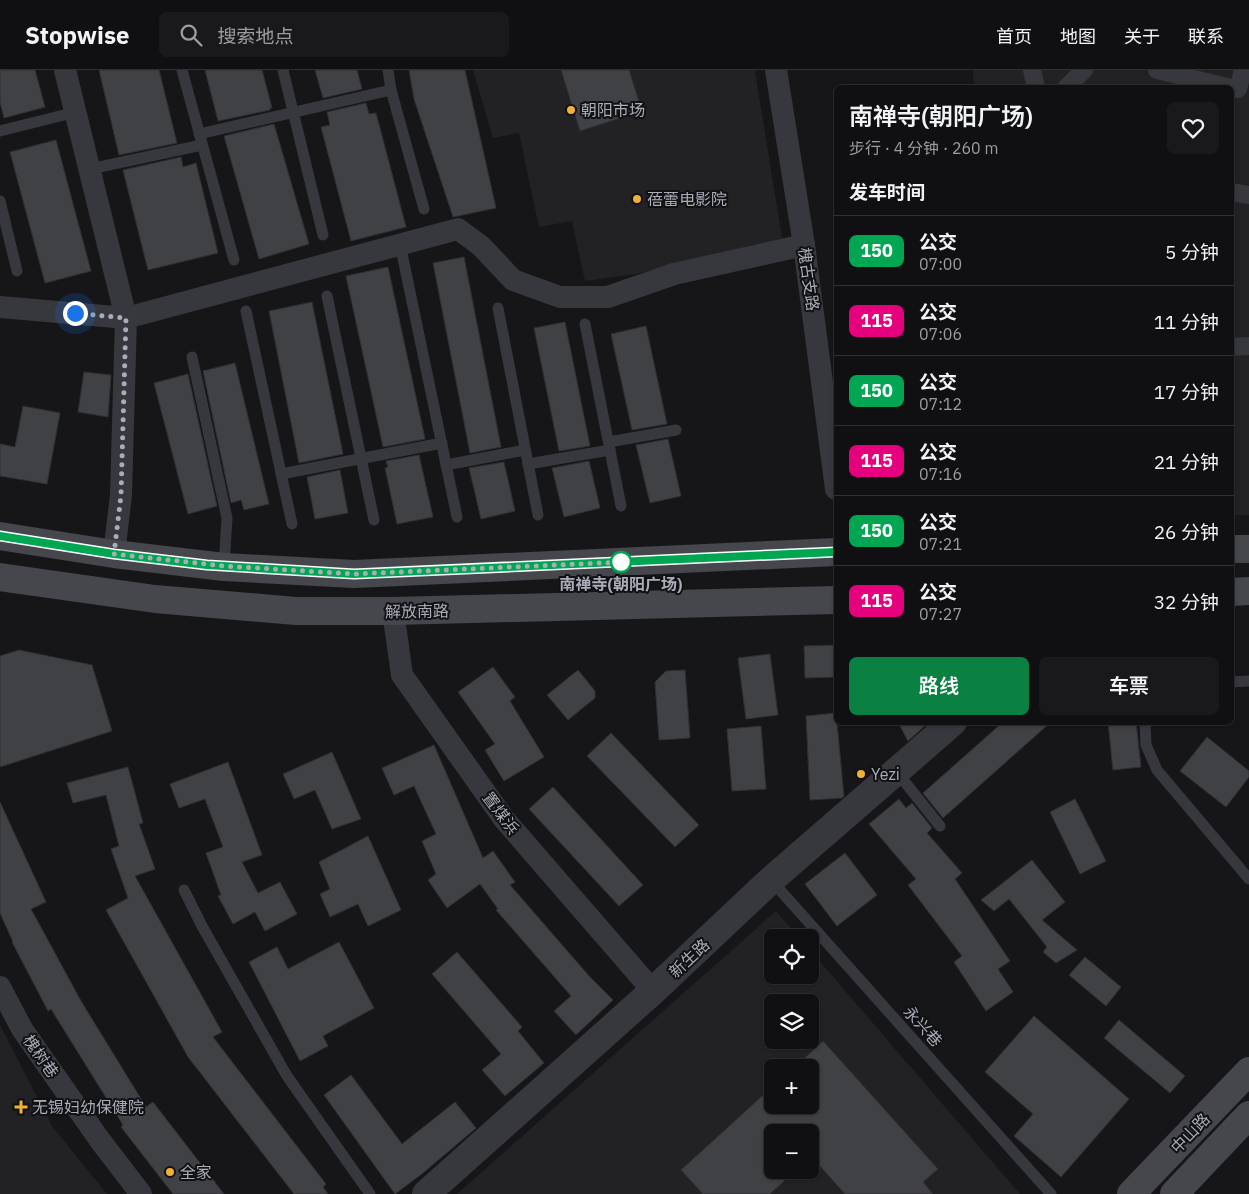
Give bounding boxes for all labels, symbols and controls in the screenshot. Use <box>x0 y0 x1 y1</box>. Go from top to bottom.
search box <box>159 12 509 57</box>
text: Stopwise <box>25 19 129 51</box>
icon: search <box>177 21 205 49</box>
text: 搜索地点 <box>217 24 294 48</box>
text: 首页 <box>996 25 1032 48</box>
text: 地图 <box>1060 25 1096 48</box>
text: 关于 <box>1124 25 1160 48</box>
text: 联系 <box>1188 25 1224 48</box>
place label: 朝阳市场 <box>581 100 645 120</box>
text: 南禅寺(朝阳广场) <box>849 100 1033 132</box>
button: heart <box>1167 102 1219 154</box>
marker: 朝阳市场 <box>565 104 577 116</box>
text: 步行 · 4 分钟 · 260 m <box>849 138 998 158</box>
text: 发车时间 <box>849 180 925 204</box>
place label: 蓓蕾电影院 <box>647 189 727 209</box>
marker: 蓓蕾电影院 <box>631 193 643 205</box>
text: 公交 <box>919 230 957 254</box>
text: 150 <box>860 239 893 262</box>
text: 5 分钟 <box>1165 240 1219 264</box>
street label: 槐古支路 <box>795 246 823 312</box>
text: 07:00 <box>919 254 962 274</box>
text: 公交 <box>919 300 957 324</box>
your location <box>63 301 88 326</box>
text: 115 <box>860 309 893 332</box>
text: 11 分钟 <box>1154 310 1219 334</box>
text: 07:06 <box>919 324 962 344</box>
text: 公交 <box>919 370 957 394</box>
text: 150 <box>860 379 893 402</box>
text: 17 分钟 <box>1154 380 1219 404</box>
text: 07:12 <box>919 394 962 414</box>
text: 公交 <box>919 440 957 464</box>
text: 115 <box>860 449 893 472</box>
text: 21 分钟 <box>1154 450 1219 474</box>
text: 07:16 <box>919 464 962 484</box>
text: 公交 <box>919 510 957 534</box>
text: 150 <box>860 519 893 542</box>
text: 26 分钟 <box>1154 520 1219 544</box>
text: 07:21 <box>919 534 962 554</box>
marker: 南禅寺(朝阳广场) <box>610 551 632 573</box>
place label: 南禅寺(朝阳广场) <box>560 574 682 594</box>
text: 公交 <box>919 580 957 604</box>
text: 115 <box>860 589 893 612</box>
text: 32 分钟 <box>1154 590 1219 614</box>
street label: 解放南路 <box>385 600 449 622</box>
text: 07:27 <box>919 604 962 624</box>
button: 路线 <box>849 657 1029 715</box>
button: 车票 <box>1039 657 1219 715</box>
place label: Yezi <box>871 764 900 784</box>
marker: Yezi <box>855 768 867 780</box>
street label: 置煤浜 <box>479 788 523 838</box>
map controls <box>764 929 819 1179</box>
button: locate <box>764 929 819 984</box>
street label: 新生路 <box>665 934 713 982</box>
button: layers <box>764 994 819 1049</box>
street label: 永兴巷 <box>900 1001 946 1051</box>
street label: 槐树巷 <box>19 1031 63 1081</box>
button: + <box>764 1059 819 1114</box>
place label: 无锡妇幼保健院 <box>32 1097 144 1117</box>
marker: 无锡妇幼保健院 <box>14 1100 28 1114</box>
street label: 中山路 <box>1166 1109 1214 1157</box>
button: − <box>764 1124 819 1179</box>
place label: 全家 <box>180 1162 212 1182</box>
marker: 全家 <box>164 1166 176 1178</box>

